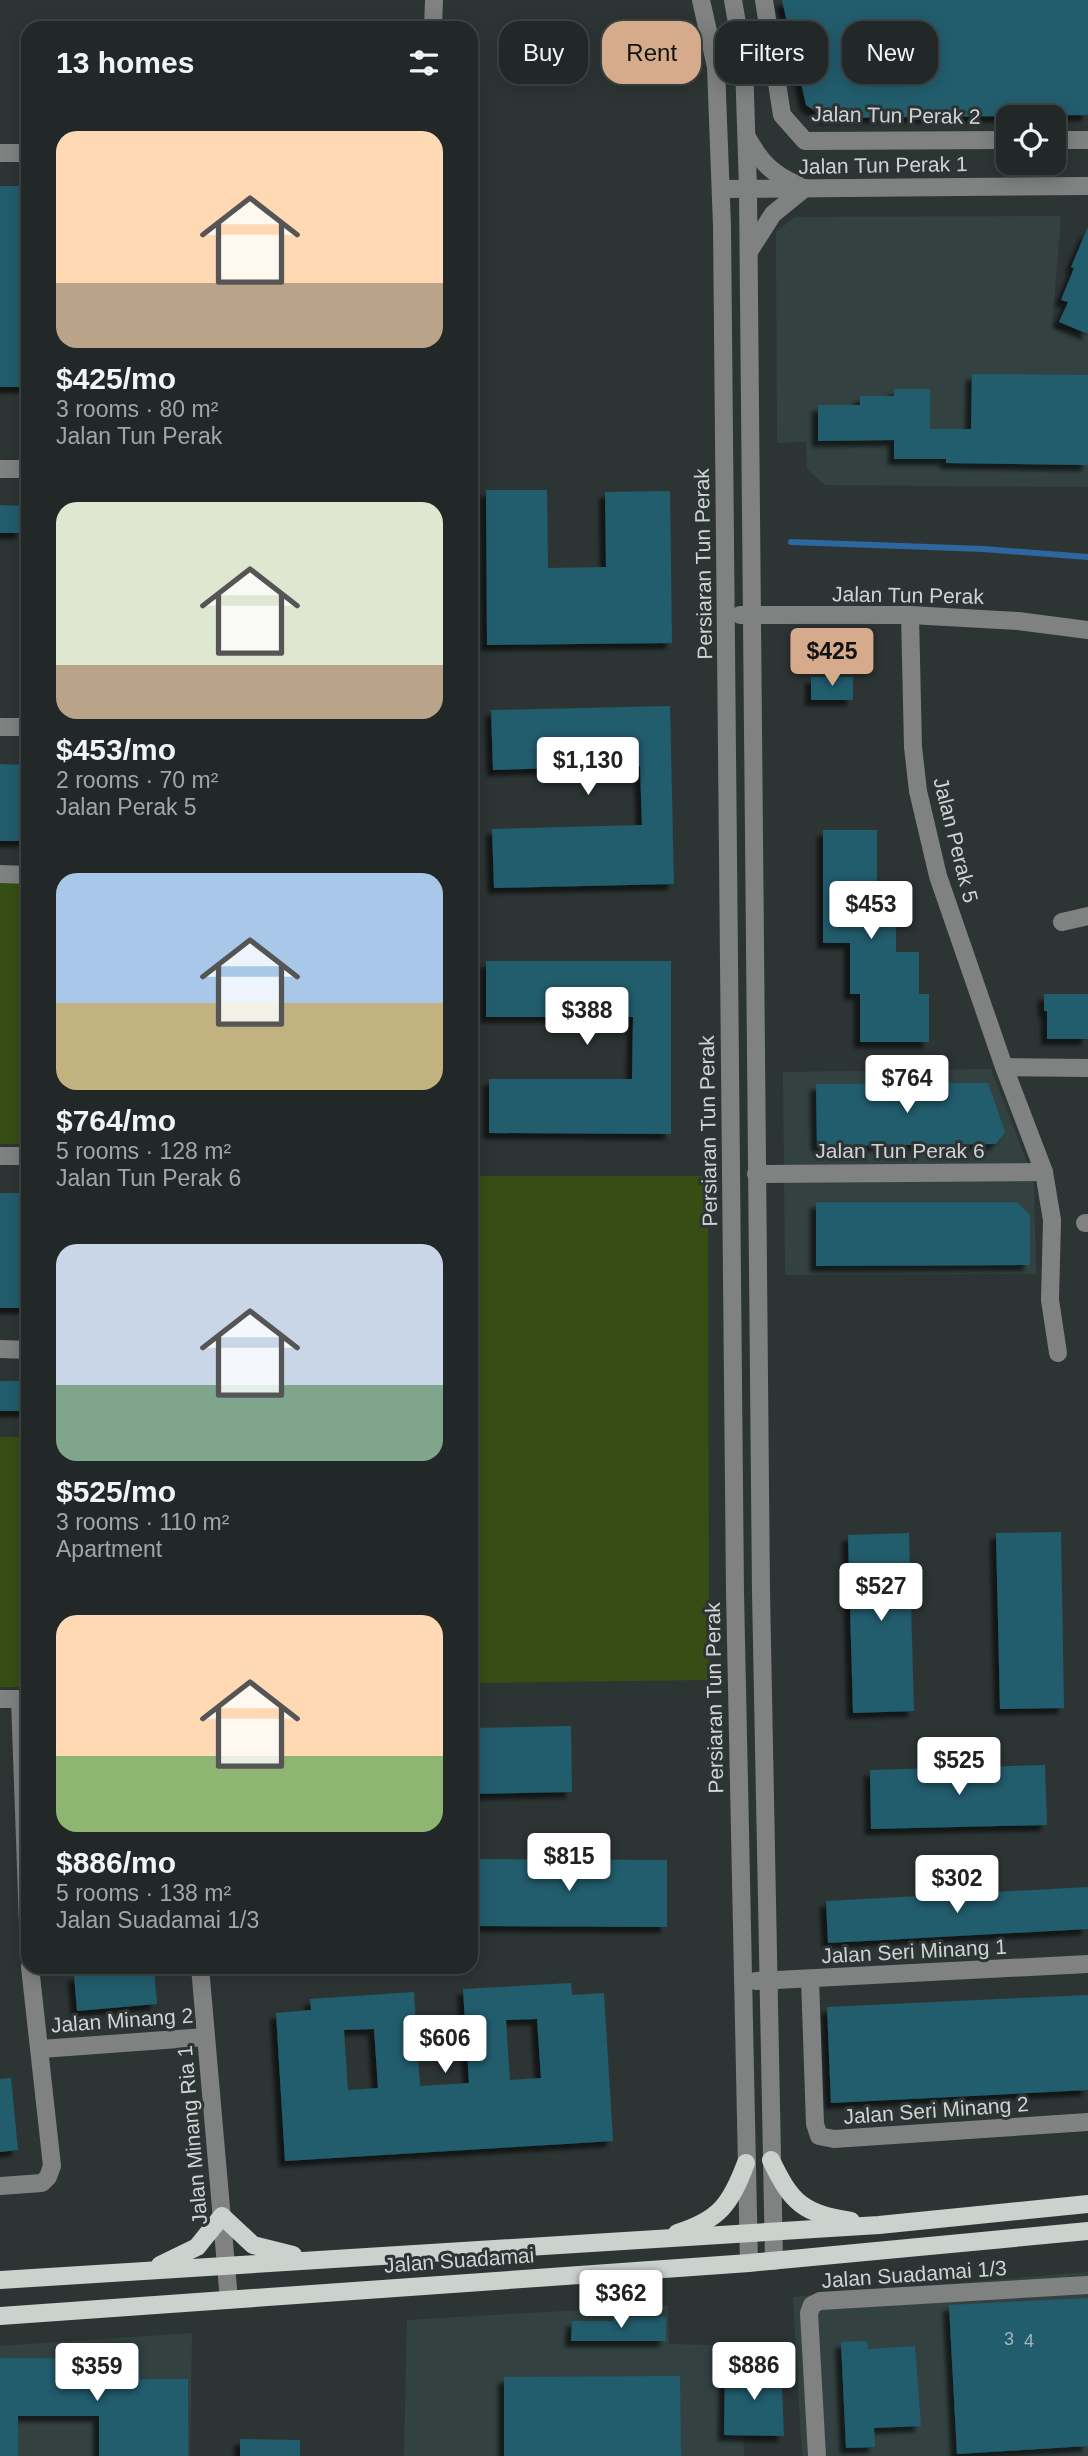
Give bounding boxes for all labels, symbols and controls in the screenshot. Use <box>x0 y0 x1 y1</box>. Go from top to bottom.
chip: Buy <box>499 21 588 84</box>
chip: Rent <box>602 21 701 84</box>
chip: Filters <box>715 21 828 84</box>
chip: New <box>842 21 938 84</box>
icon: filters <box>405 44 443 82</box>
text: 13 homes <box>56 46 194 79</box>
street label: Jalan Tun Perak 2 <box>811 102 981 128</box>
map controls <box>996 105 1066 175</box>
button: locate <box>996 105 1066 175</box>
street label: Jalan Tun Perak 1 <box>798 152 968 178</box>
icon: home <box>187 177 313 303</box>
text: $425/mo <box>56 362 176 395</box>
text: 3 rooms · 80 m² <box>56 396 218 422</box>
text: Jalan Tun Perak <box>56 423 222 449</box>
street label: Persiaran Tun Perak <box>690 468 716 660</box>
icon: home <box>187 548 313 674</box>
street label: Jalan Tun Perak <box>832 582 985 608</box>
pin: $425 <box>791 628 873 688</box>
text: $425 <box>806 638 858 664</box>
text: $453/mo <box>56 733 176 766</box>
pin: $1,130 <box>531 738 645 797</box>
text: $1,130 <box>553 747 623 773</box>
text: 2 rooms · 70 m² <box>56 767 218 793</box>
street label: Jalan Perak 5 <box>929 775 983 905</box>
text: Jalan Perak 5 <box>56 794 197 820</box>
pin: $453 <box>830 881 912 941</box>
text: $453 <box>845 891 897 917</box>
icon: home <box>187 919 313 1045</box>
pin: $388 <box>546 988 628 1047</box>
text: $388 <box>561 997 613 1023</box>
street label: Persiaran Tun Perak <box>695 1035 721 1227</box>
pin: $764 <box>866 1056 948 1115</box>
text: $764 <box>881 1065 933 1091</box>
text: $764/mo <box>56 1104 176 1137</box>
text: 5 rooms · 128 m² <box>56 1138 231 1164</box>
street label: Jalan Tun Perak 6 <box>815 1139 985 1162</box>
text: Jalan Tun Perak 6 <box>56 1165 241 1191</box>
icon: home <box>187 1290 313 1416</box>
text: $525/mo <box>56 1475 176 1508</box>
text: 3 rooms · 110 m² <box>56 1509 229 1535</box>
text: Apartment <box>56 1536 162 1562</box>
pin: $527 <box>840 1564 922 1623</box>
text: $527 <box>855 1573 907 1599</box>
street label: Persiaran Tun Perak <box>701 1602 727 1794</box>
icon: home <box>187 1661 313 1787</box>
pin: $525 <box>918 1738 1000 1797</box>
text: $525 <box>933 1747 985 1773</box>
pin: $815 <box>528 1834 610 1893</box>
text: $815 <box>543 1843 595 1869</box>
text: $886/mo <box>56 1846 176 1879</box>
pin: $302 <box>916 1856 998 1915</box>
text: $302 <box>931 1865 983 1891</box>
text: 5 rooms · 138 m² <box>56 1880 231 1906</box>
text: Jalan Suadamai 1/3 <box>56 1907 259 1933</box>
street label: Jalan Seri Minang 1 <box>821 1935 1007 1967</box>
street label: Jalan Minang 2 <box>50 2004 194 2036</box>
pin: $606 <box>404 2016 486 2075</box>
text: $606 <box>419 2025 471 2051</box>
street label: Jalan Minang Ria 1 <box>173 2044 211 2226</box>
street label: Jalan Seri Minang 2 <box>843 2092 1029 2128</box>
street label: Jalan Suadamai <box>383 2243 535 2277</box>
street label: Jalan Suadamai 1/3 <box>821 2256 1007 2292</box>
pin: $362 <box>580 2270 662 2330</box>
text: $362 <box>595 2280 647 2306</box>
house number: 3 <box>1004 2329 1014 2349</box>
house number: 4 <box>1024 2331 1034 2351</box>
pin: $886 <box>713 2342 795 2402</box>
pin: $359 <box>56 2344 138 2403</box>
text: $886 <box>728 2352 780 2378</box>
text: $359 <box>71 2353 123 2379</box>

